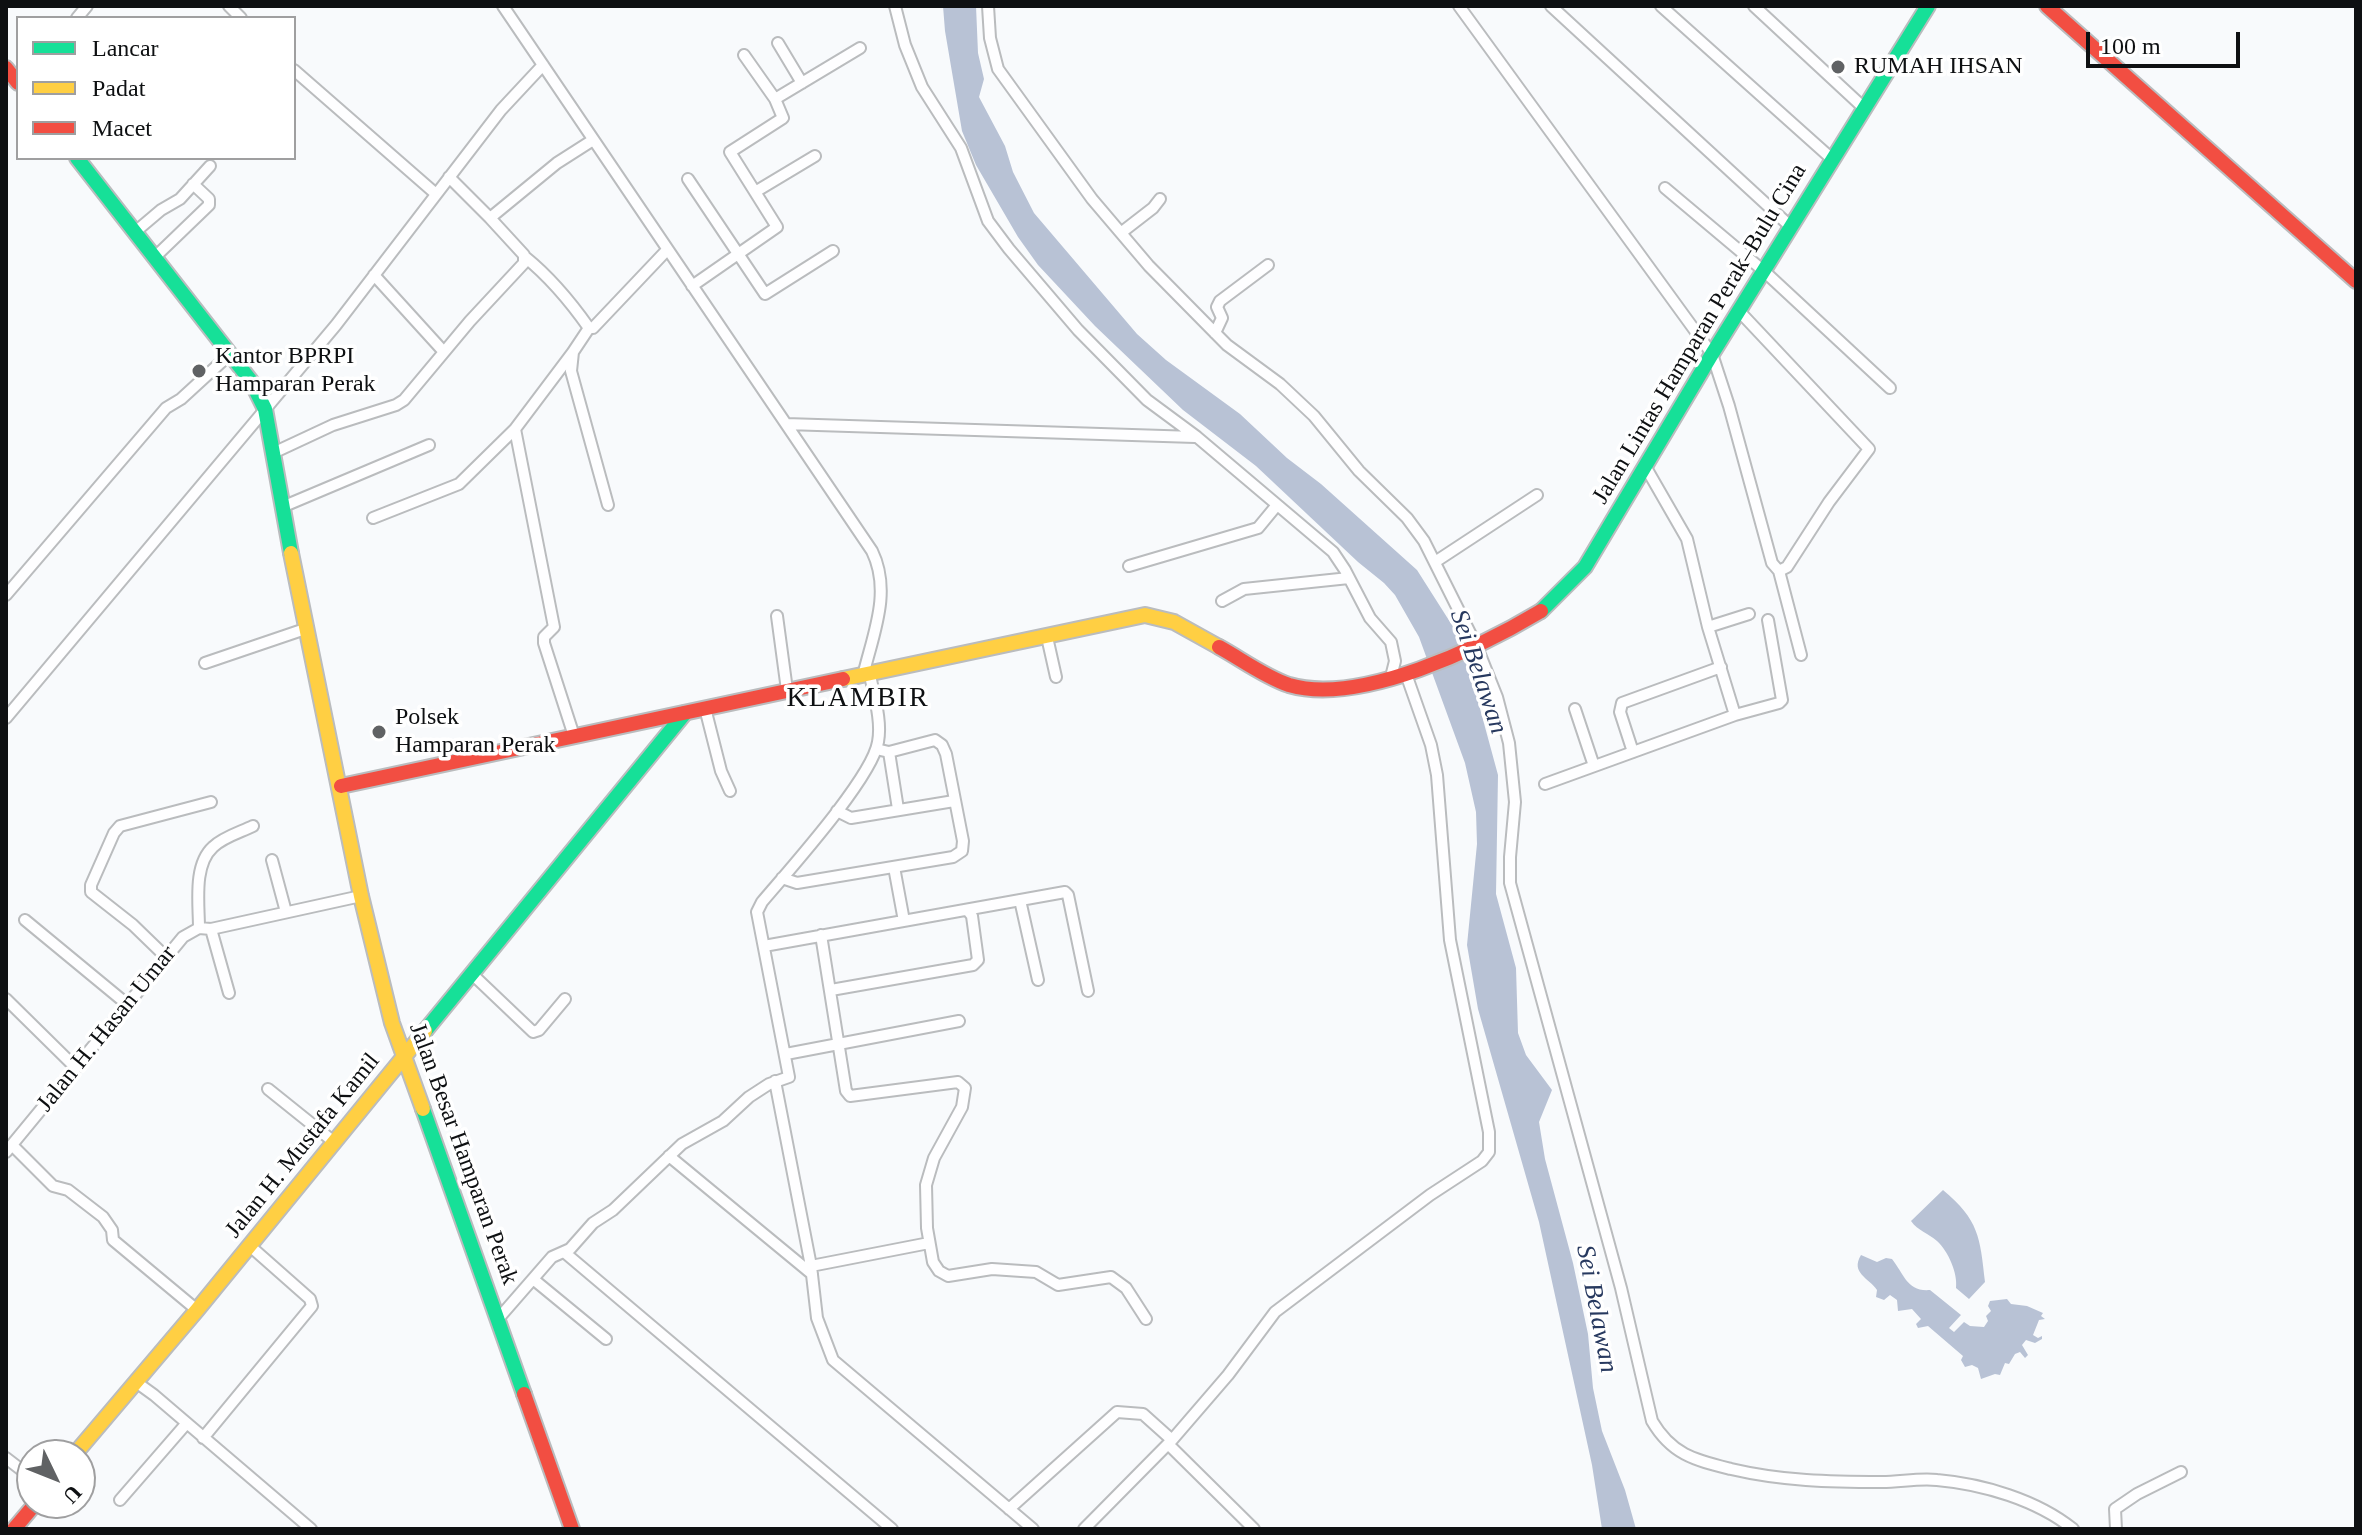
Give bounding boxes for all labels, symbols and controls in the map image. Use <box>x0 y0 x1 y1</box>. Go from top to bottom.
legend <box>16 16 296 160</box>
scale bar <box>2090 16 2244 66</box>
text: 100 m <box>2100 33 2161 59</box>
text: Lancar <box>92 35 159 61</box>
place label: RUMAH IHSAN <box>1854 53 2023 81</box>
marker: RUMAH IHSAN <box>1829 58 1847 76</box>
text: Padat <box>92 75 145 101</box>
text: Macet <box>92 115 152 141</box>
street label: Jalan Lintas Hamparan Perak–Bulu Cina <box>1587 159 1813 509</box>
place label: Kantor BPRPI Hamparan Perak <box>215 343 376 399</box>
marker: Kantor BPRPI Hamparan Perak <box>190 362 208 380</box>
water label: Sei Belawan <box>1442 606 1514 738</box>
district label: KLAMBIR <box>786 682 930 716</box>
place label: Polsek Hamparan Perak <box>395 704 556 760</box>
marker: Polsek Hamparan Perak <box>370 723 388 741</box>
street label: Jalan H. Hasan Umar <box>31 940 183 1118</box>
street label: Jalan Besar Hamparan Perak <box>402 1019 524 1289</box>
street label: Jalan H. Mustafa Kamil <box>220 1048 386 1244</box>
water label: Sei Belawan <box>1568 1243 1624 1375</box>
north arrow <box>16 1439 96 1519</box>
text: U <box>58 1480 87 1509</box>

